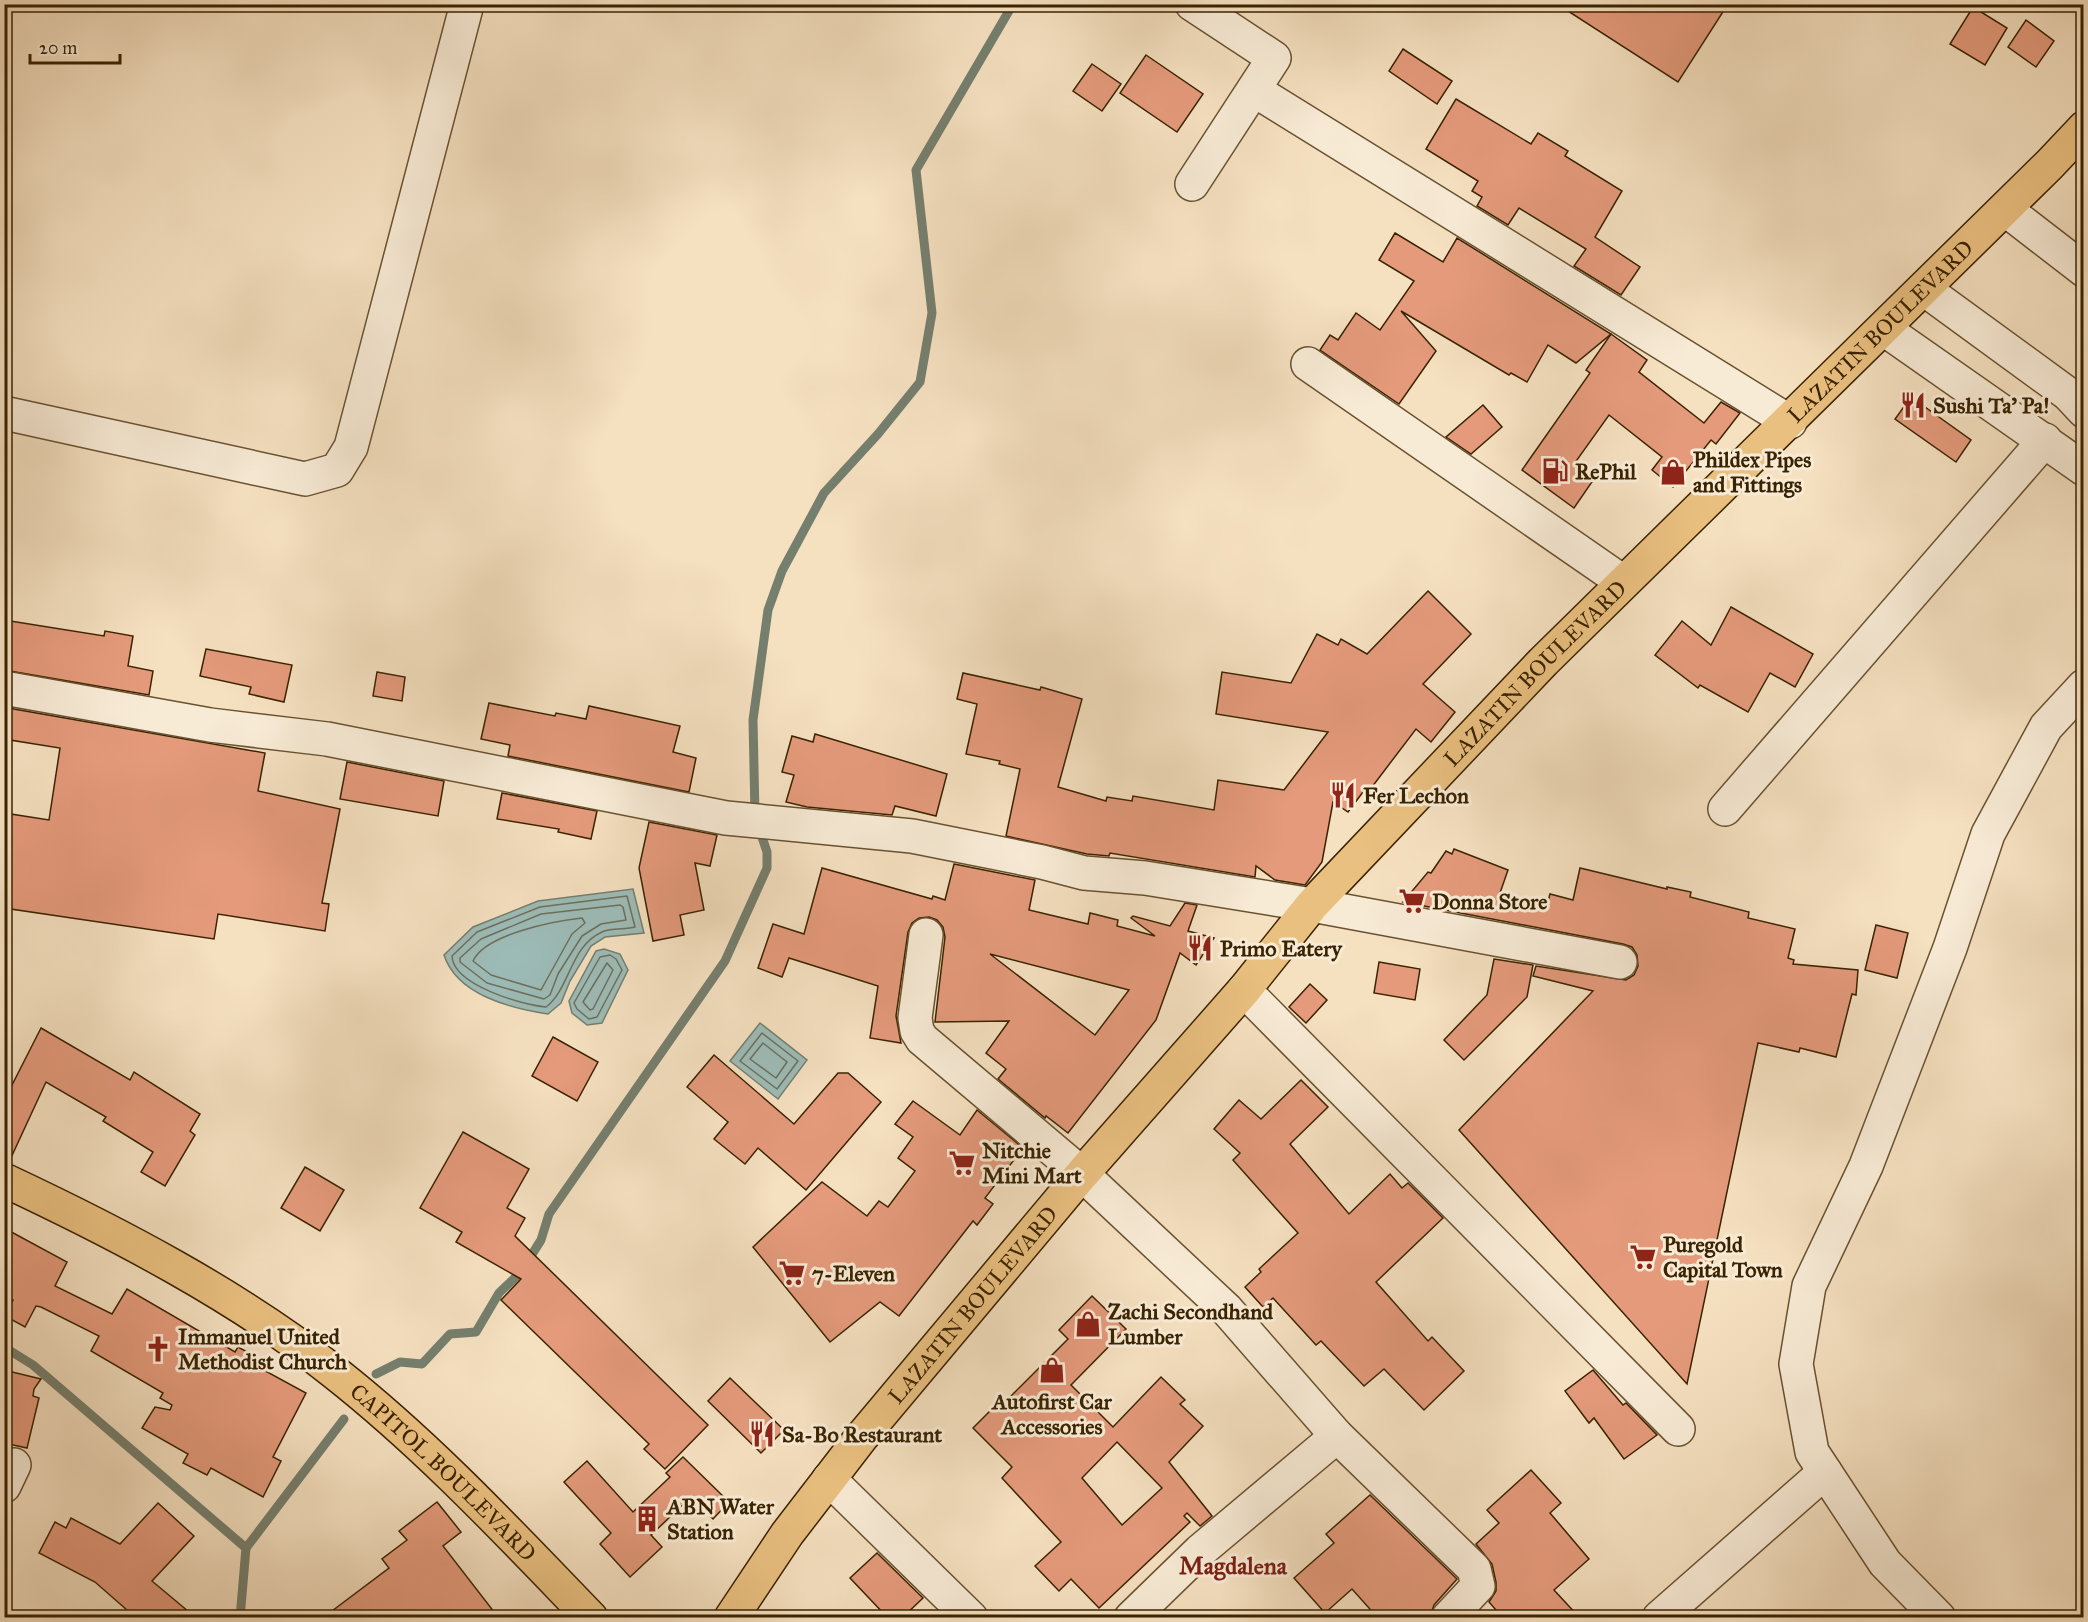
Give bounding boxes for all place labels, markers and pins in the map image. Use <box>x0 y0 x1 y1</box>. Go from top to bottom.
restaurant icon: Sushi Ta' Pa! <box>1898 390 1928 420</box>
place label: Sushi Ta' Pa! <box>1933 392 2049 419</box>
place label: Phildex Pipes and Fittings <box>1693 446 1811 498</box>
fuel station icon: RePhil <box>1540 456 1570 486</box>
shop icon: Phildex Pipes and Fittings <box>1658 457 1688 487</box>
place label: RePhil <box>1575 458 1637 485</box>
restaurant icon: Fer Lechon <box>1328 780 1358 810</box>
place label: Fer Lechon <box>1363 782 1469 809</box>
supermarket icon: Donna Store <box>1397 886 1427 916</box>
place label: Donna Store <box>1432 888 1547 915</box>
restaurant icon: Primo Eatery <box>1185 933 1215 963</box>
place label: Primo Eatery <box>1220 935 1343 962</box>
place label: Nitchie Mini Mart <box>982 1137 1082 1189</box>
supermarket icon: Nitchie Mini Mart <box>947 1148 977 1178</box>
place label: Puregold Capital Town <box>1663 1231 1783 1283</box>
supermarket icon: Puregold Capital Town <box>1628 1242 1658 1272</box>
supermarket icon: 7-Eleven <box>777 1258 807 1288</box>
place label: 7-Eleven <box>812 1260 895 1287</box>
place label: Zachi Secondhand Lumber <box>1108 1298 1274 1350</box>
shop icon: Zachi Secondhand Lumber <box>1073 1309 1103 1339</box>
place label: Immanuel United Methodist Church <box>178 1323 348 1375</box>
church icon: Immanuel United Methodist Church <box>143 1334 173 1364</box>
shop icon: Autofirst Car Accessories <box>1037 1355 1067 1385</box>
place label: Autofirst Car Accessories <box>990 1388 1112 1440</box>
restaurant icon: Sa-Bo Restaurant <box>747 1419 777 1449</box>
place label: Sa-Bo Restaurant <box>782 1421 942 1448</box>
place label: ABN Water Station <box>665 1493 775 1545</box>
building icon: ABN Water Station <box>632 1504 662 1534</box>

